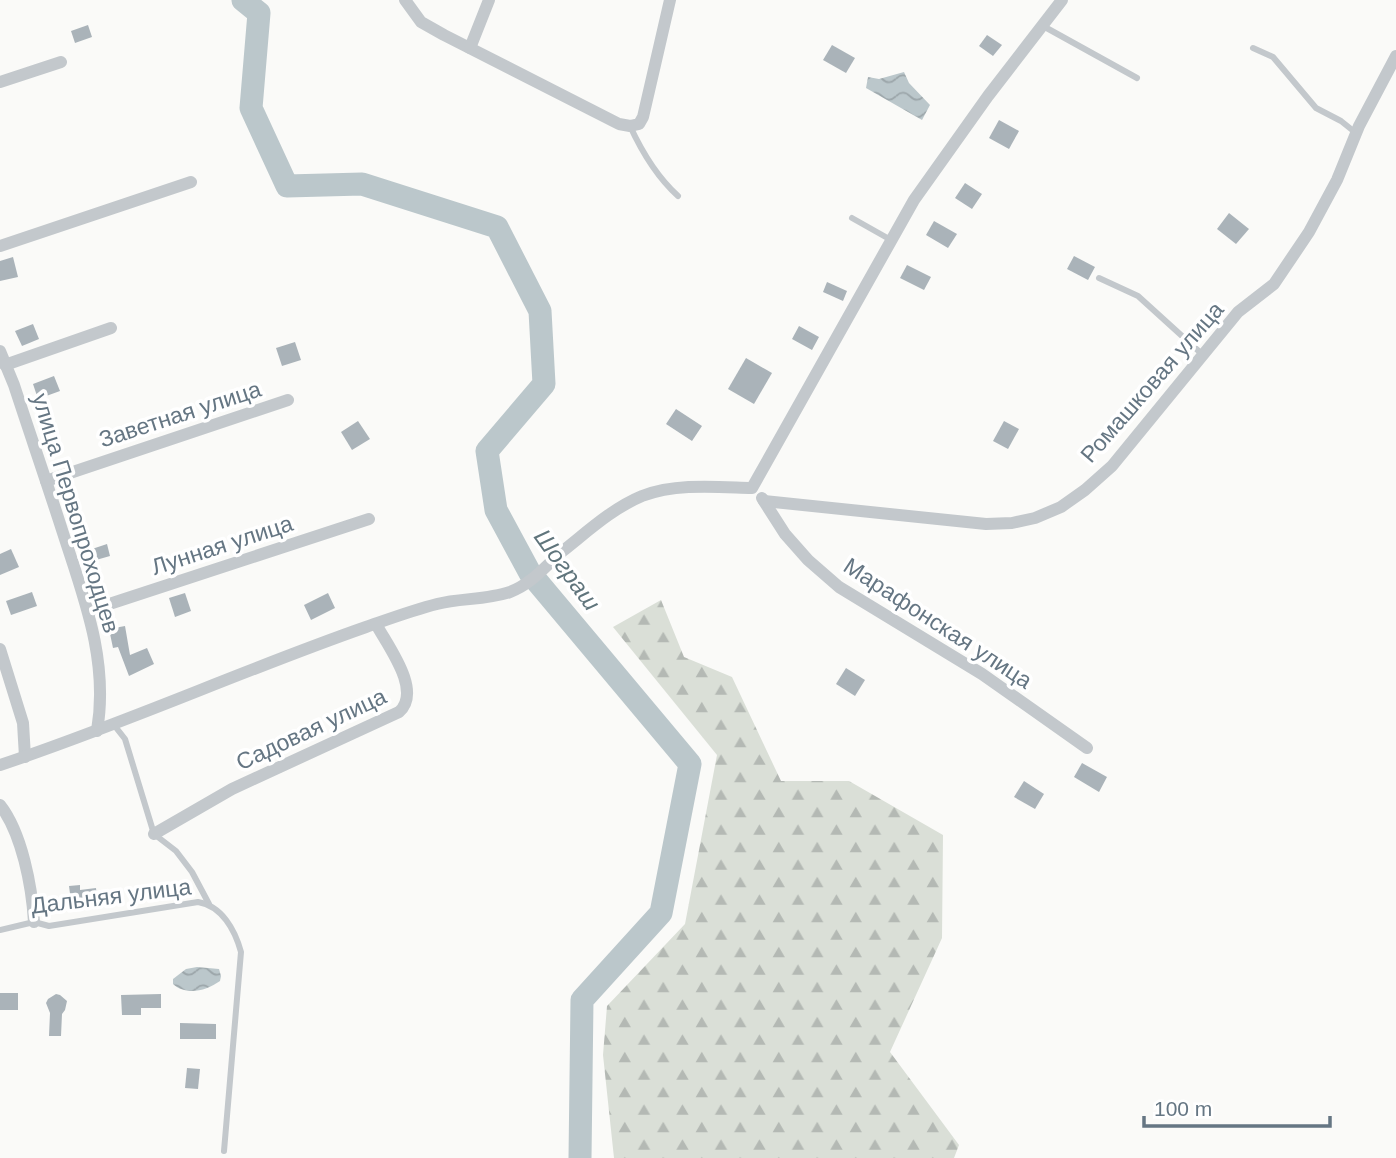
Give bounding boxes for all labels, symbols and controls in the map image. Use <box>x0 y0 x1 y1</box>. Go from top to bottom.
street label: Ромашковая улица <box>1075 296 1229 468</box>
street label: Заветная улица <box>96 375 264 452</box>
street label: улица Первопроходцев <box>27 390 125 636</box>
street label: Лунная улица <box>148 510 296 580</box>
water label: Шограш <box>529 524 606 616</box>
street label: Марафонская улица <box>839 552 1037 694</box>
street label: Садовая улица <box>232 683 390 775</box>
street label: Дальняя улица <box>30 873 193 919</box>
scale bar <box>1144 1084 1330 1128</box>
text: 100 m <box>1154 1097 1212 1120</box>

